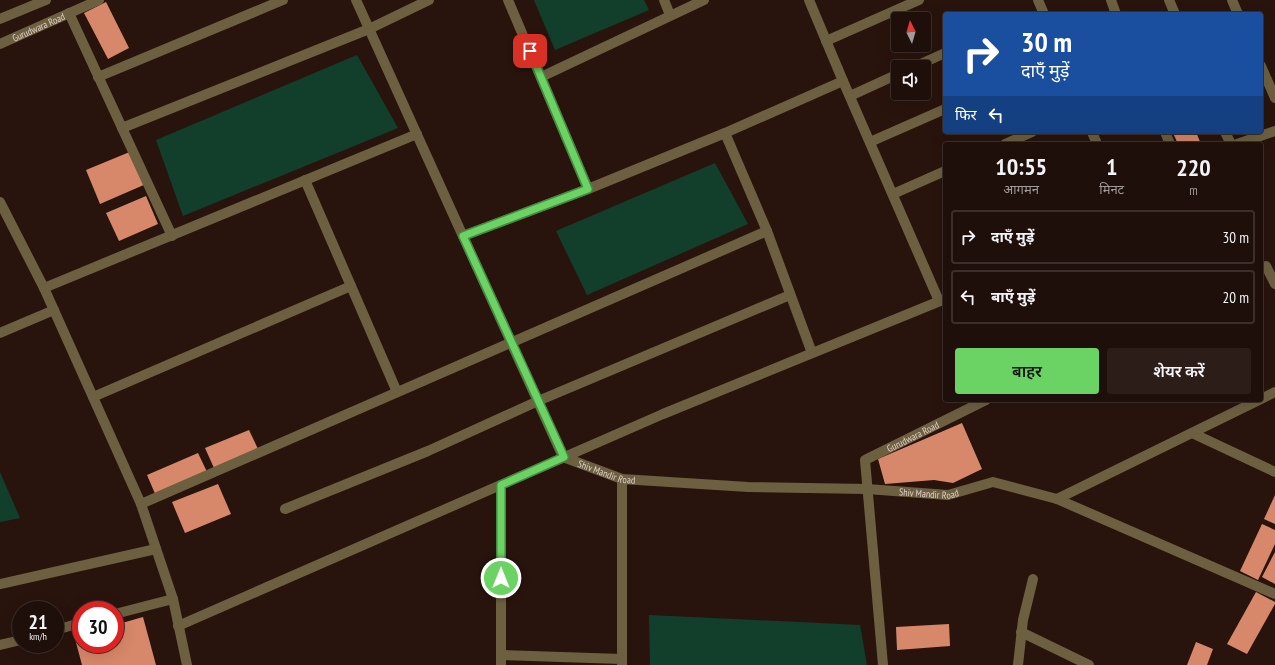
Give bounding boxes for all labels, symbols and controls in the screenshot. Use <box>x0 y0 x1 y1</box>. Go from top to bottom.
street label: Gurudwara Road <box>10 10 67 44</box>
north arrow <box>891 12 931 52</box>
map controls <box>891 12 931 100</box>
text: 30 m <box>1021 23 1072 60</box>
icon: right <box>955 28 1007 80</box>
pin <box>513 34 547 68</box>
icon: arrive <box>519 40 541 62</box>
text: दाएँ मुड़ें <box>1021 59 1069 82</box>
button: sound <box>891 60 931 100</box>
icon: left <box>985 104 1007 126</box>
text: फिर <box>955 105 977 124</box>
text: 10:55 <box>995 151 1047 182</box>
text: 1 <box>1106 151 1117 182</box>
text: 220 <box>1176 152 1211 183</box>
text: आगमन <box>1003 181 1039 198</box>
text: मिनट <box>1099 181 1124 198</box>
text: m <box>1189 182 1198 199</box>
icon: right <box>957 226 979 248</box>
text: दाएँ मुड़ें <box>991 227 1034 246</box>
text: 30 m <box>1223 228 1249 247</box>
icon: left <box>957 286 979 308</box>
text: बाएँ मुड़ें <box>991 287 1035 306</box>
text: 20 m <box>1223 288 1249 307</box>
button: बाहर <box>955 348 1099 394</box>
button: शेयर करें <box>1107 348 1251 394</box>
street label: Gurudwara Road <box>884 418 941 455</box>
street label: Shiv Mandir Road <box>576 457 636 486</box>
street label: Shiv Mandir Road <box>899 485 960 502</box>
position arrow <box>480 557 522 599</box>
speed limit sign: 30 <box>72 601 124 653</box>
text: 21 <box>28 609 48 635</box>
text: km/h <box>29 630 47 643</box>

